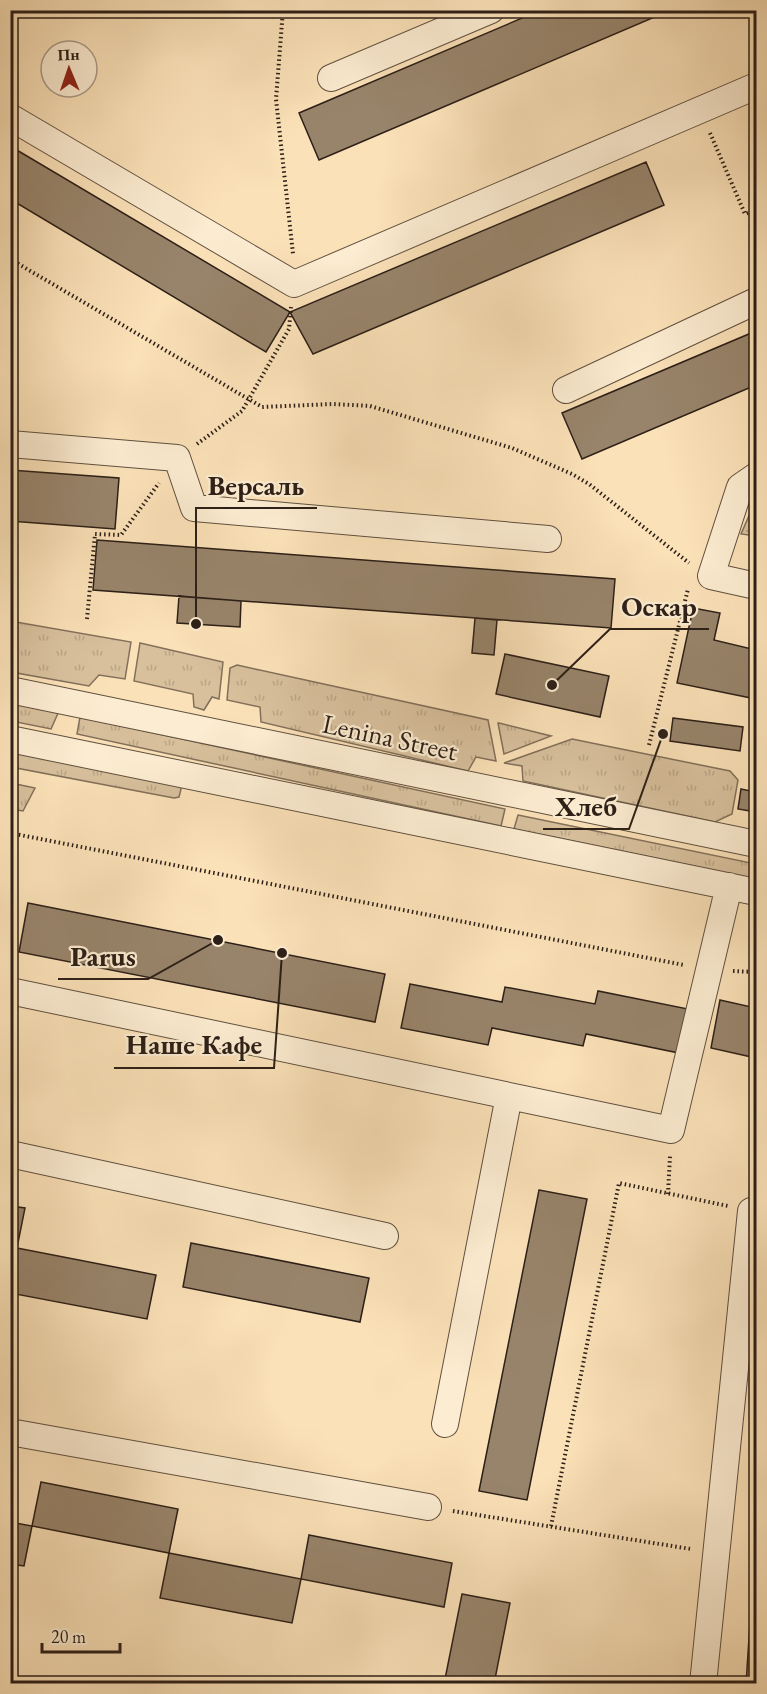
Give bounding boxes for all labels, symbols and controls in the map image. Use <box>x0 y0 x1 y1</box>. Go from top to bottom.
north arrow <box>39 39 99 99</box>
text: Пн <box>57 44 80 65</box>
callout: Версаль <box>196 462 317 508</box>
text: Версаль <box>208 467 304 503</box>
callout: Оскар <box>610 583 709 629</box>
text: Оскар <box>621 588 697 624</box>
street label: Lenina Street <box>319 706 461 768</box>
callout: Хлеб <box>543 783 629 829</box>
text: Хлеб <box>554 788 617 824</box>
callout: Parus <box>58 933 148 979</box>
text: Parus <box>70 938 136 974</box>
callout: Наше Кафе <box>114 1022 274 1068</box>
text: Наше Кафе <box>126 1026 262 1062</box>
scale bar <box>42 1616 120 1654</box>
text: 20 m <box>51 1625 86 1648</box>

